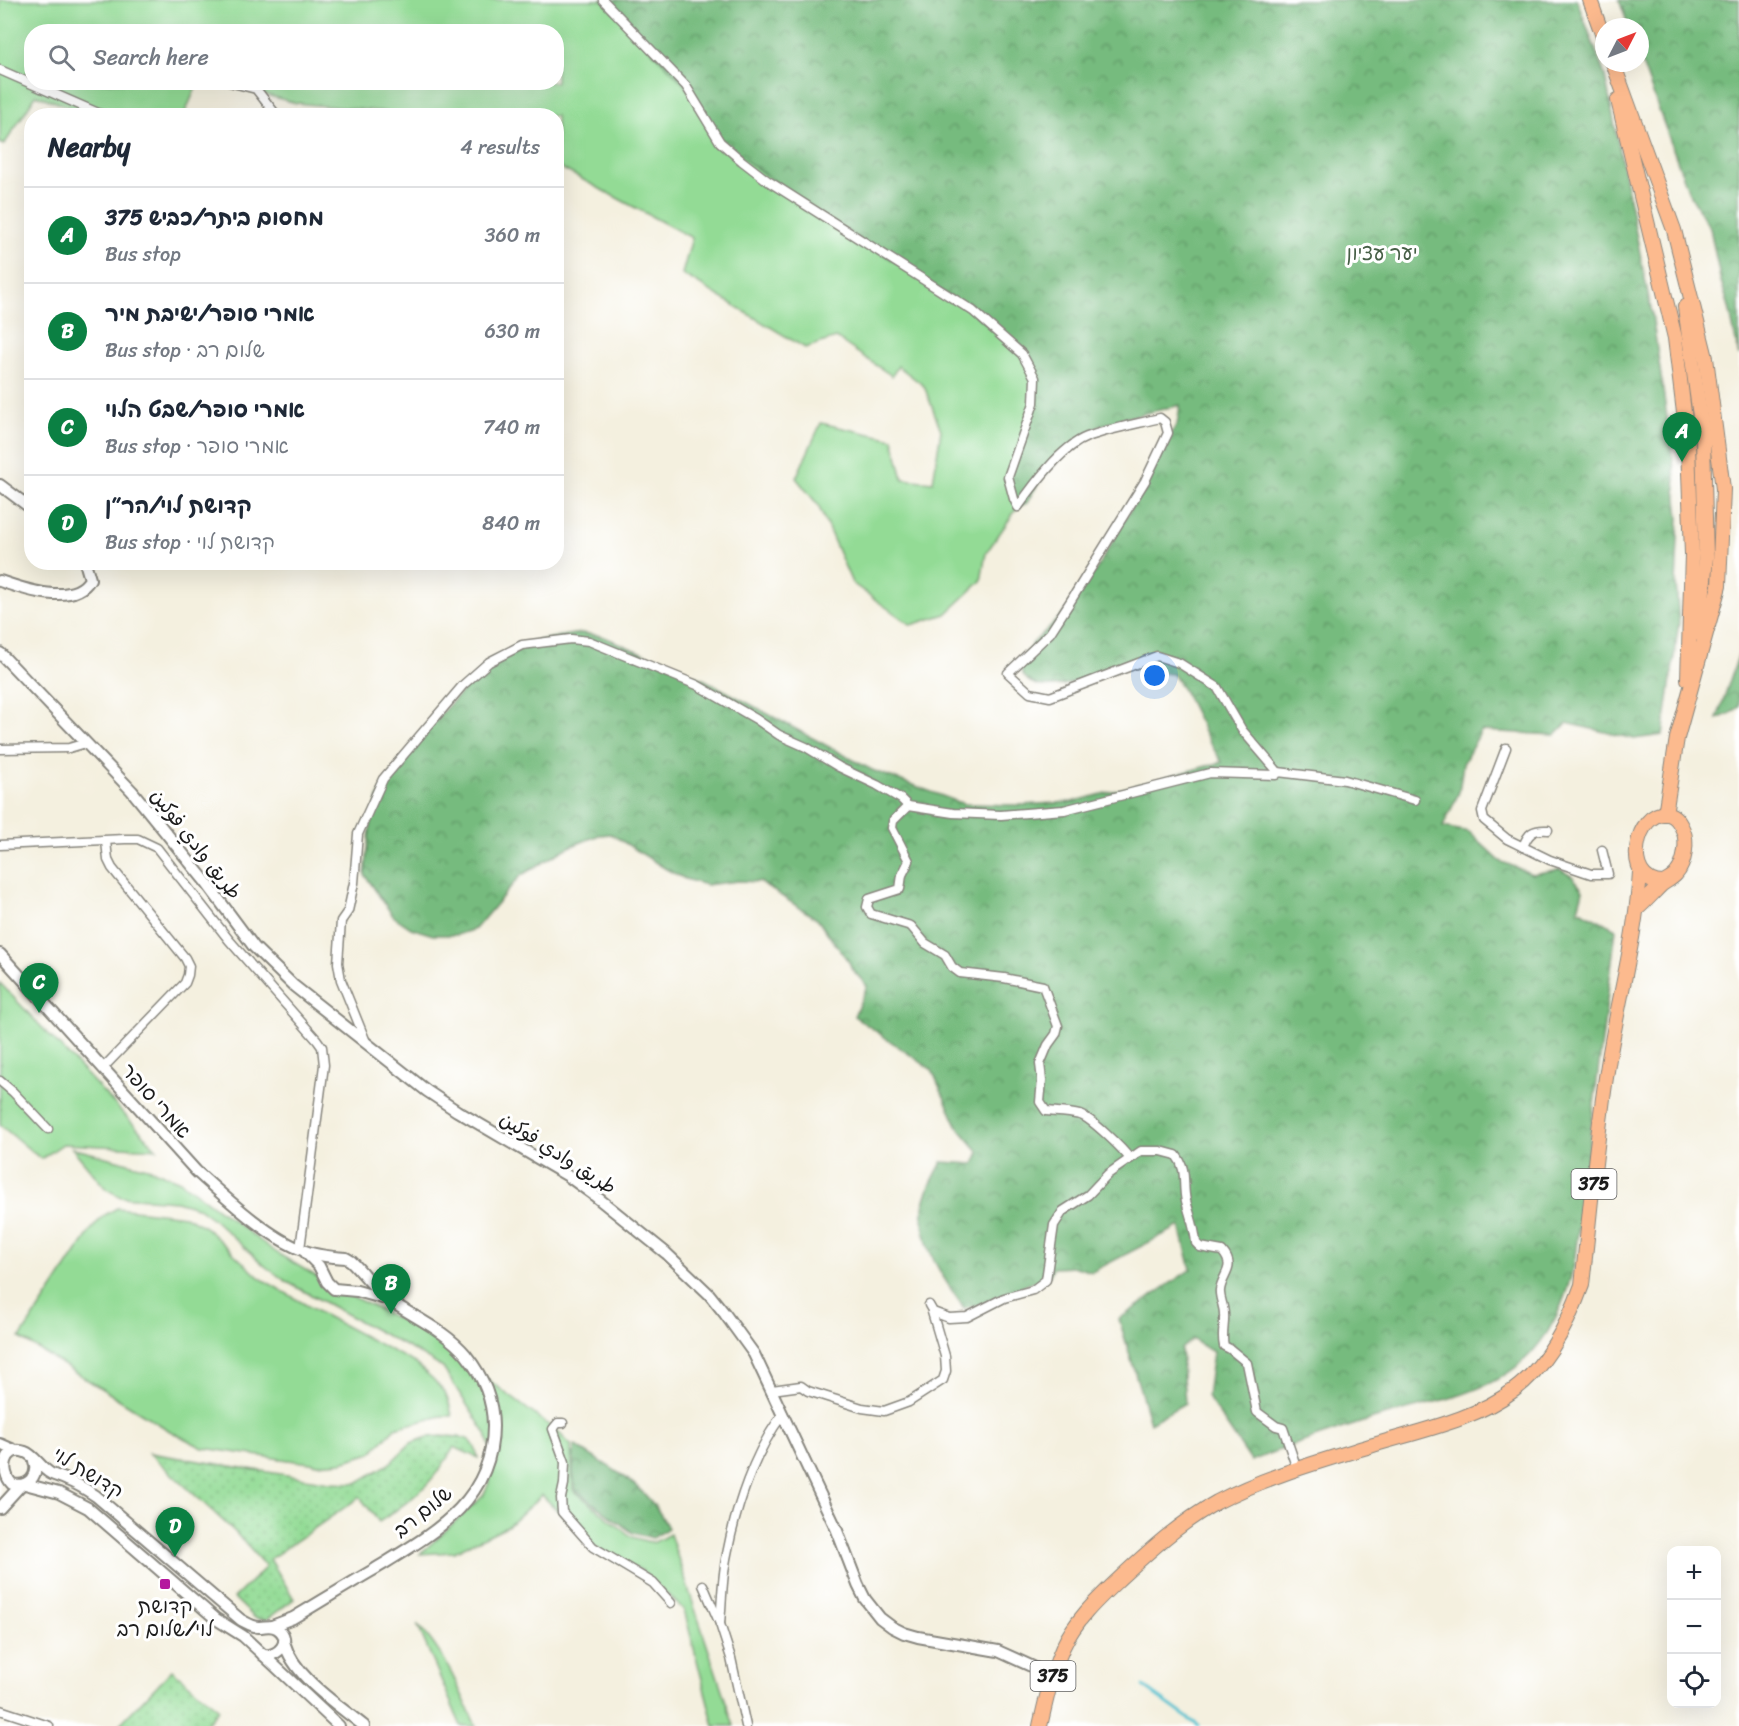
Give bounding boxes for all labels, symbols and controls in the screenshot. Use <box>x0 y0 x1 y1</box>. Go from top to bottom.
north arrow <box>1595 18 1649 72</box>
search box <box>24 24 564 90</box>
text: Search here <box>93 38 209 77</box>
icon: search <box>45 41 78 74</box>
text: Nearby <box>48 124 130 170</box>
text: 4 results <box>460 130 540 165</box>
text: מחסום ביתר/כביש 375 <box>105 198 324 237</box>
text: A <box>61 218 74 253</box>
text: 360 m <box>484 218 540 253</box>
park label: יער עציון <box>1346 236 1418 271</box>
text: Bus stop <box>105 237 181 272</box>
text: אמרי סופר/ישיבת מיר <box>105 294 315 333</box>
text: B <box>61 314 74 349</box>
text: 630 m <box>484 314 540 349</box>
text: Bus stop · שלום רב <box>105 333 265 368</box>
text: אמרי סופר/שבט הלוי <box>105 390 305 429</box>
text: C <box>61 410 74 445</box>
text: 740 m <box>483 410 540 445</box>
pin: A <box>1662 412 1702 462</box>
text: Bus stop · אמרי סופר <box>105 429 289 464</box>
text: קדושת לוי/הר״ן <box>105 486 252 525</box>
text: D <box>62 506 73 541</box>
text: 840 m <box>482 506 540 541</box>
text: Bus stop · קדושת לוי <box>105 525 275 560</box>
your location <box>1140 661 1169 690</box>
street label: طريق وادي فوکين <box>141 780 251 908</box>
pin: C <box>20 964 58 1013</box>
street label: אמרי סופר <box>112 1055 200 1147</box>
street label: طريق وادي فوکين <box>492 1102 624 1204</box>
road number: 375 <box>1572 1169 1616 1199</box>
pin: B <box>372 1264 410 1314</box>
street label: קדושת לוי <box>45 1437 131 1509</box>
street label: שלום רב <box>385 1477 461 1547</box>
pin: D <box>156 1508 195 1557</box>
map controls <box>1667 1546 1721 1708</box>
button: + <box>1667 1546 1721 1600</box>
marker: קדושת לוי/שלום רב <box>158 1577 172 1591</box>
place label: קדושת לוי/שלום רב <box>117 1589 214 1647</box>
button: − <box>1667 1600 1721 1654</box>
button: locate <box>1667 1654 1721 1708</box>
road number: 375 <box>1030 1661 1076 1691</box>

